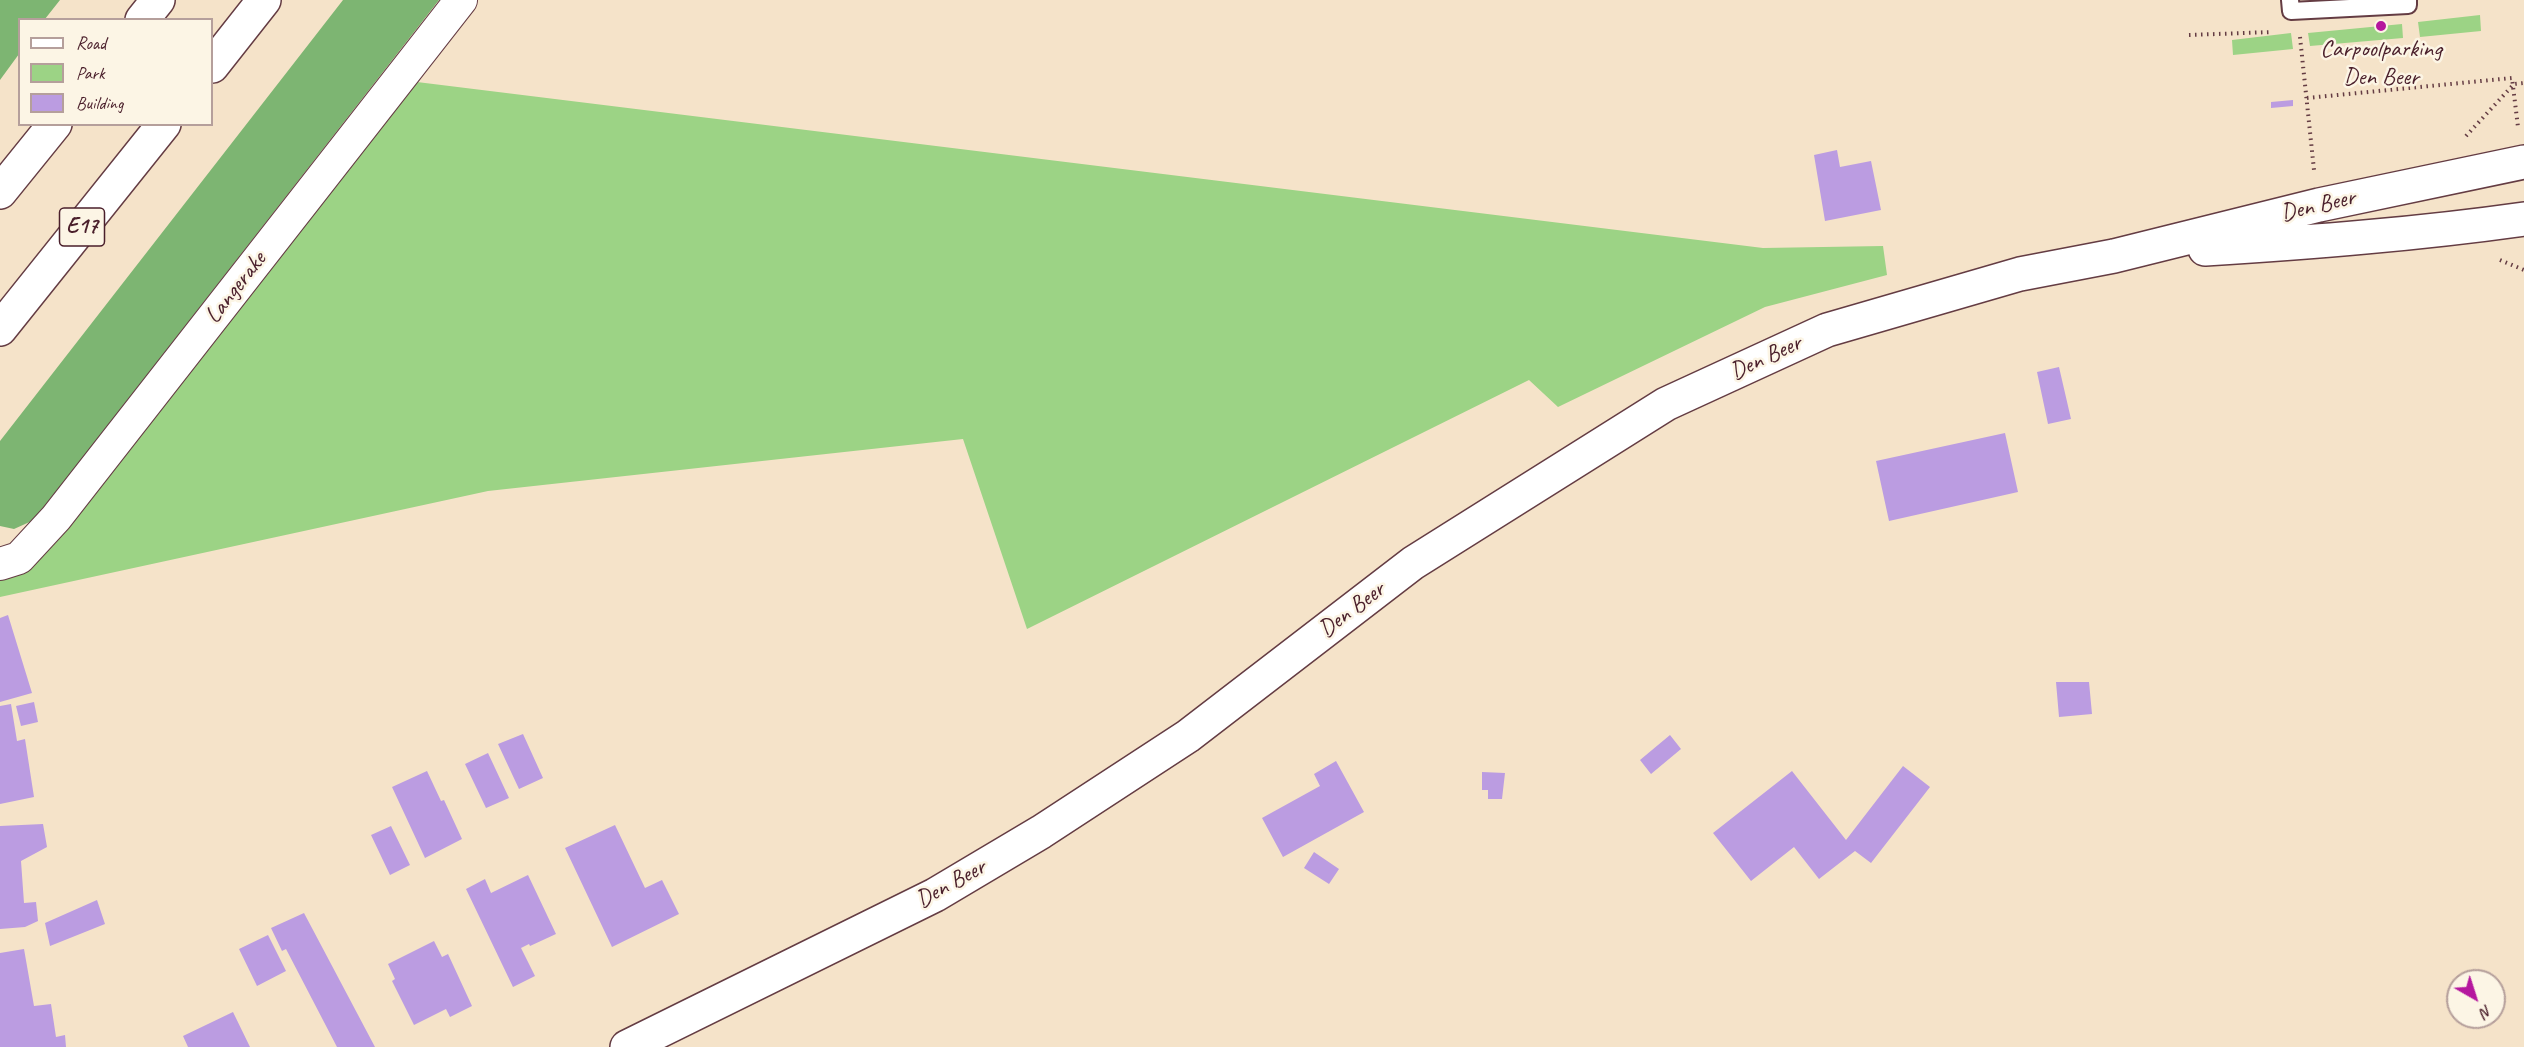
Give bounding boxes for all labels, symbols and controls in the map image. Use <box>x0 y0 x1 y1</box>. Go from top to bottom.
legend <box>18 18 213 126</box>
marker: Carpoolparking Den Beer <box>2374 19 2388 33</box>
text: Road <box>76 32 106 54</box>
place label: Carpoolparking Den Beer <box>2320 36 2442 92</box>
text: Park <box>76 62 105 84</box>
text: Building <box>76 92 123 114</box>
street label: Den Beer <box>2278 184 2358 228</box>
road number: E17 <box>60 208 104 246</box>
street label: Langerake <box>199 246 273 330</box>
street label: Den Beer <box>1726 329 1806 387</box>
street label: Den Beer <box>1313 576 1391 644</box>
street label: Den Beer <box>911 853 991 915</box>
north arrow <box>2446 969 2506 1029</box>
text: N <box>2476 1001 2496 1022</box>

